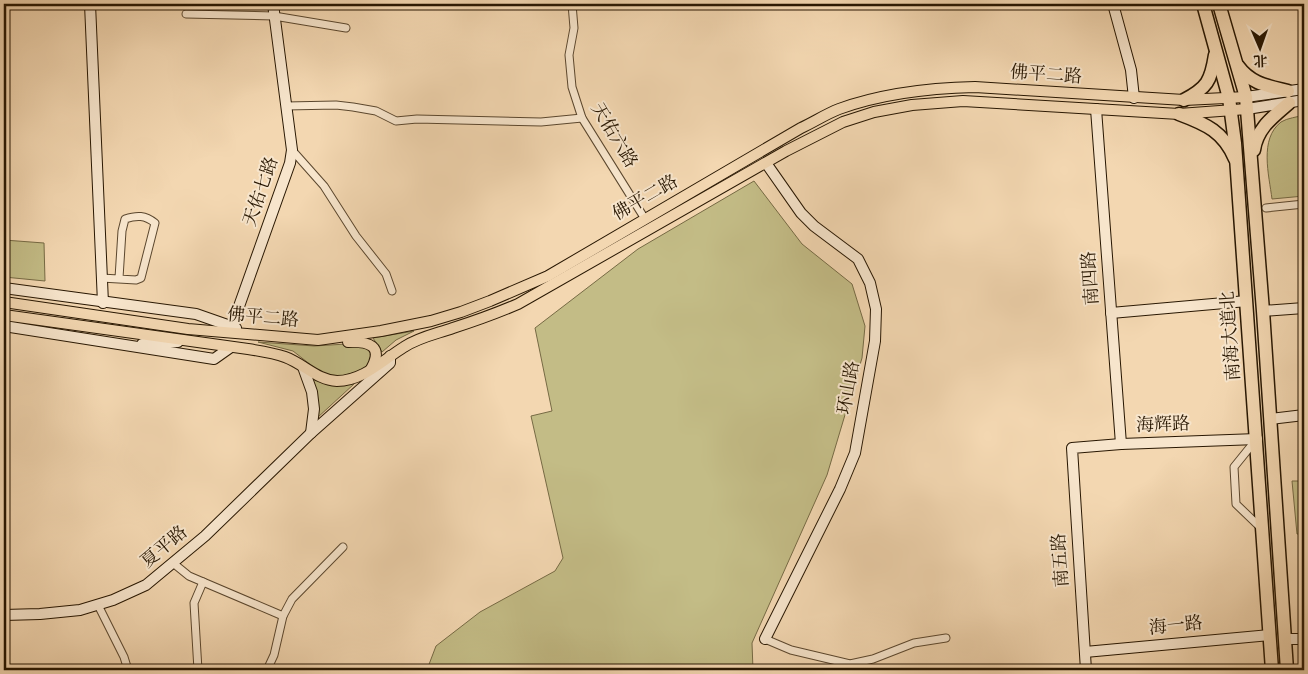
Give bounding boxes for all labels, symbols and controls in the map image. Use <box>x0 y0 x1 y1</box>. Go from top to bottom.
north arrow <box>1236 22 1286 72</box>
text: 北 <box>1253 49 1268 69</box>
street label: 佛平二路 <box>1009 61 1083 91</box>
street label: 天佑六路 <box>583 98 643 174</box>
street label: 天佑七路 <box>238 154 286 230</box>
street label: 佛平二路 <box>608 170 684 228</box>
street label: 南四路 <box>1077 250 1107 306</box>
street label: 南海大道北 <box>1216 290 1248 382</box>
street label: 佛平二路 <box>226 303 300 335</box>
street label: 环山路 <box>833 359 867 417</box>
street label: 海辉路 <box>1136 412 1190 440</box>
street label: 夏平路 <box>136 521 194 575</box>
street label: 南五路 <box>1047 532 1077 588</box>
street label: 海一路 <box>1148 611 1204 643</box>

